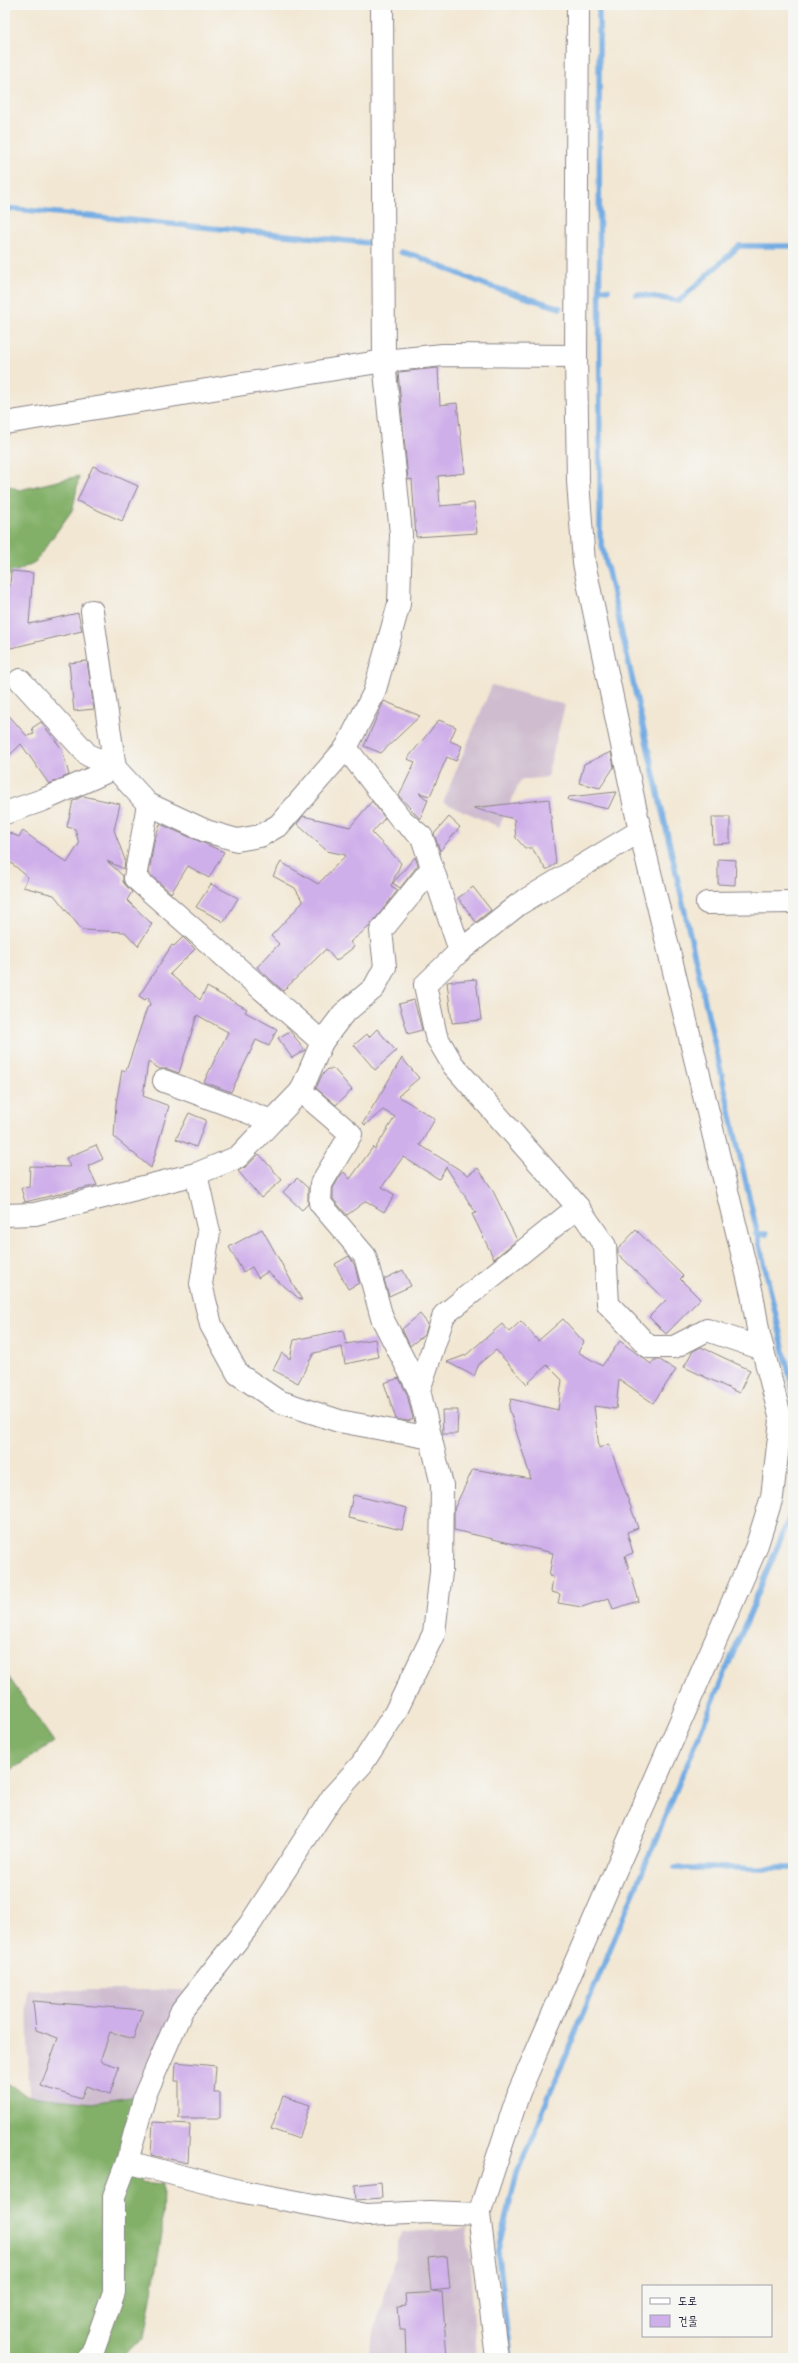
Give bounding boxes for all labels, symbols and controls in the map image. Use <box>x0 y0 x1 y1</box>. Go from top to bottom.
legend <box>642 2285 772 2337</box>
text: 도로 <box>678 2294 697 2309</box>
text: 건물 <box>678 2314 698 2329</box>

